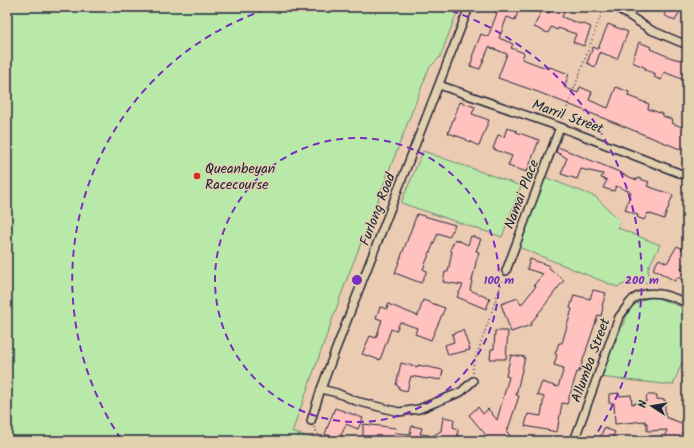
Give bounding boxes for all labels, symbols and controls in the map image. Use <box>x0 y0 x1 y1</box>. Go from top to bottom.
street label: Marril Street <box>529 94 607 140</box>
street label: Namai Place <box>499 156 546 232</box>
place label: Queanbeyan Racecourse <box>205 158 275 196</box>
street label: Furlong Road <box>354 169 402 249</box>
marker: Queanbeyan Racecourse <box>192 171 202 181</box>
text: 100 m <box>484 271 514 290</box>
text: 200 m <box>625 271 659 290</box>
centre of rings <box>350 273 364 287</box>
street label: Allumba Street <box>566 315 617 406</box>
north arrow <box>632 386 672 426</box>
text: N <box>634 399 653 409</box>

